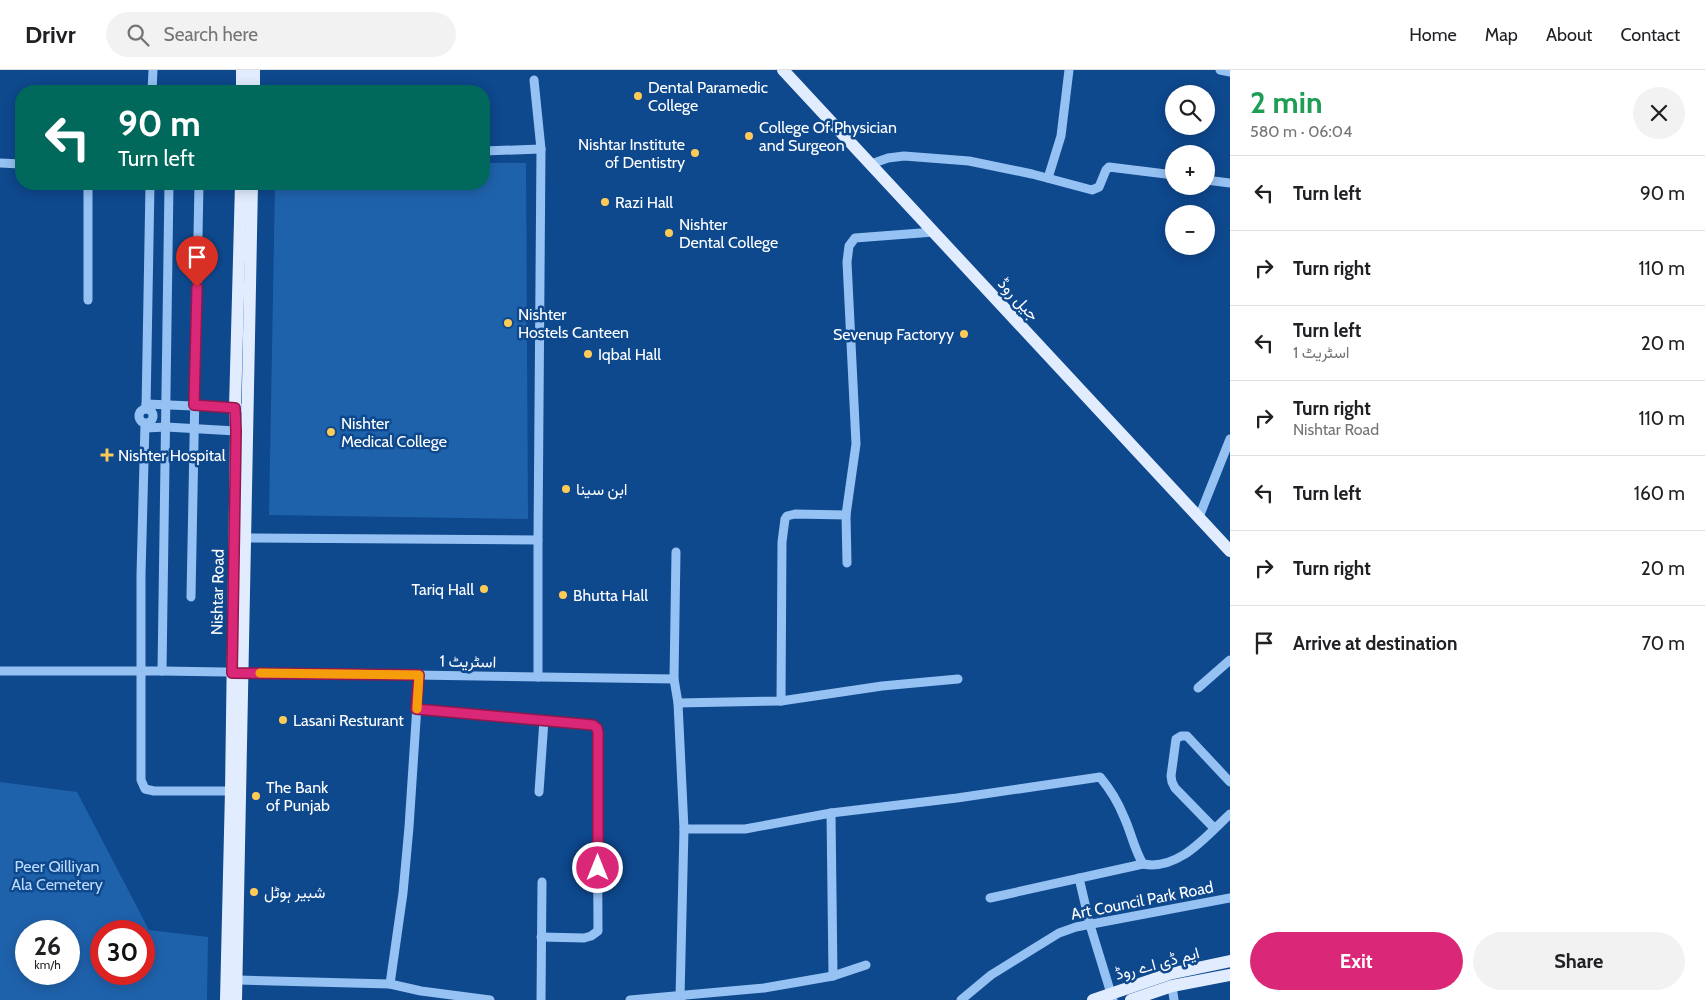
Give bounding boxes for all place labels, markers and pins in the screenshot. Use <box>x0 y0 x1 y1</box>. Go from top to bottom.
place label: Dental Paramedic College <box>648 78 768 115</box>
marker: Dental Paramedic College <box>632 90 644 102</box>
place label: College Of Physician and Surgeon <box>759 118 897 155</box>
marker: College Of Physician and Surgeon <box>743 130 755 142</box>
place label: Nishtar Institute of Dentistry <box>578 135 685 172</box>
marker: Nishtar Institute of Dentistry <box>689 147 701 159</box>
place label: Razi Hall <box>615 193 673 212</box>
marker: Razi Hall <box>599 196 611 208</box>
place label: Nishter Dental College <box>679 215 778 252</box>
marker: Nishter Dental College <box>663 227 675 239</box>
pin <box>176 236 218 287</box>
place label: Nishter Hostels Canteen <box>518 305 629 342</box>
marker: Nishter Hostels Canteen <box>502 317 514 329</box>
place label: Sevenup Factoryy <box>833 325 954 344</box>
marker: Sevenup Factoryy <box>958 328 970 340</box>
place label: Iqbal Hall <box>598 345 661 364</box>
marker: Iqbal Hall <box>582 348 594 360</box>
place label: Nishter Medical College <box>341 414 447 451</box>
marker: Nishter Medical College <box>325 426 337 438</box>
place label: Nishter Hospital <box>118 446 226 465</box>
marker: Nishter Hospital <box>100 448 114 462</box>
place label: ابن سینا <box>576 480 628 500</box>
marker: ابن سینا <box>560 483 572 495</box>
place label: Tariq Hall <box>411 580 474 599</box>
marker: Tariq Hall <box>478 583 490 595</box>
place label: Bhutta Hall <box>573 586 648 605</box>
marker: Bhutta Hall <box>557 589 569 601</box>
place label: Lasani Resturant <box>293 711 404 730</box>
marker: Lasani Resturant <box>277 714 289 726</box>
place label: The Bank of Punjab <box>266 778 330 815</box>
marker: The Bank of Punjab <box>250 790 262 802</box>
place label: شبیر ہوٹل <box>264 883 325 903</box>
marker: شبیر ہوٹل <box>248 886 260 898</box>

